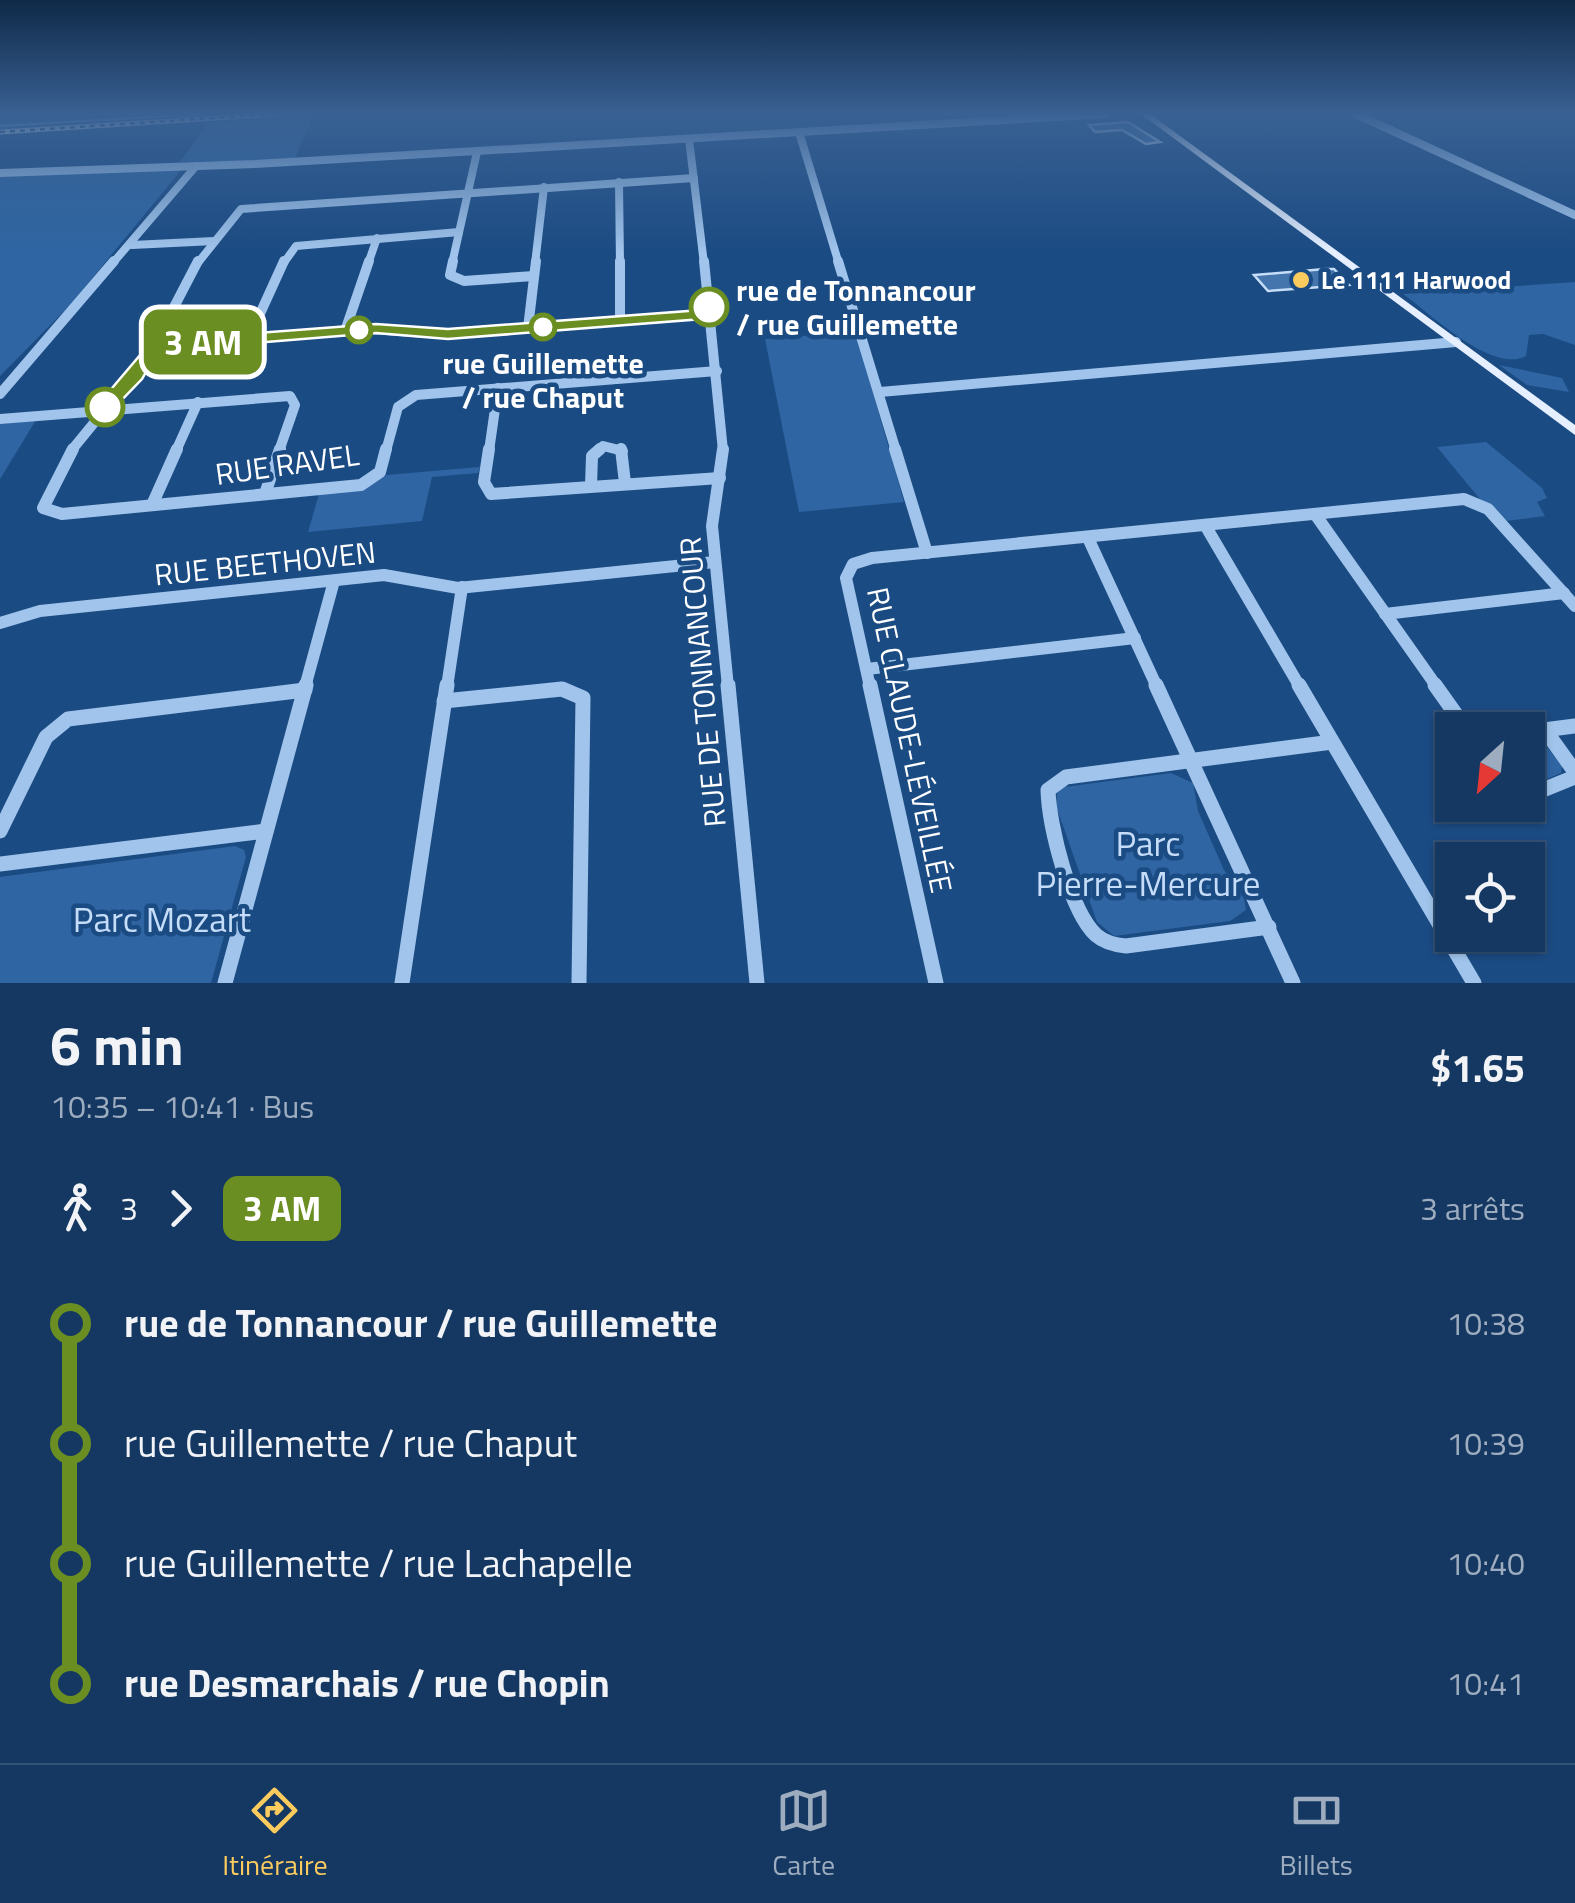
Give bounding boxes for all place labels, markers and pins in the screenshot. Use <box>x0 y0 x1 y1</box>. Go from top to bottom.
place label: Le 1111 Harwood <box>1321 261 1511 299</box>
place label: rue de Tonnancour / rue Guillemette <box>736 267 976 347</box>
marker: Le 1111 Harwood <box>1290 269 1312 291</box>
marker: rue de Tonnancour / rue Guillemette <box>690 288 728 326</box>
marker: rue Guillemette / rue Chaput <box>530 314 556 340</box>
unlabelled marker <box>346 317 372 343</box>
place label: rue Guillemette / rue Chaput <box>442 340 644 420</box>
unlabelled marker <box>86 388 124 426</box>

